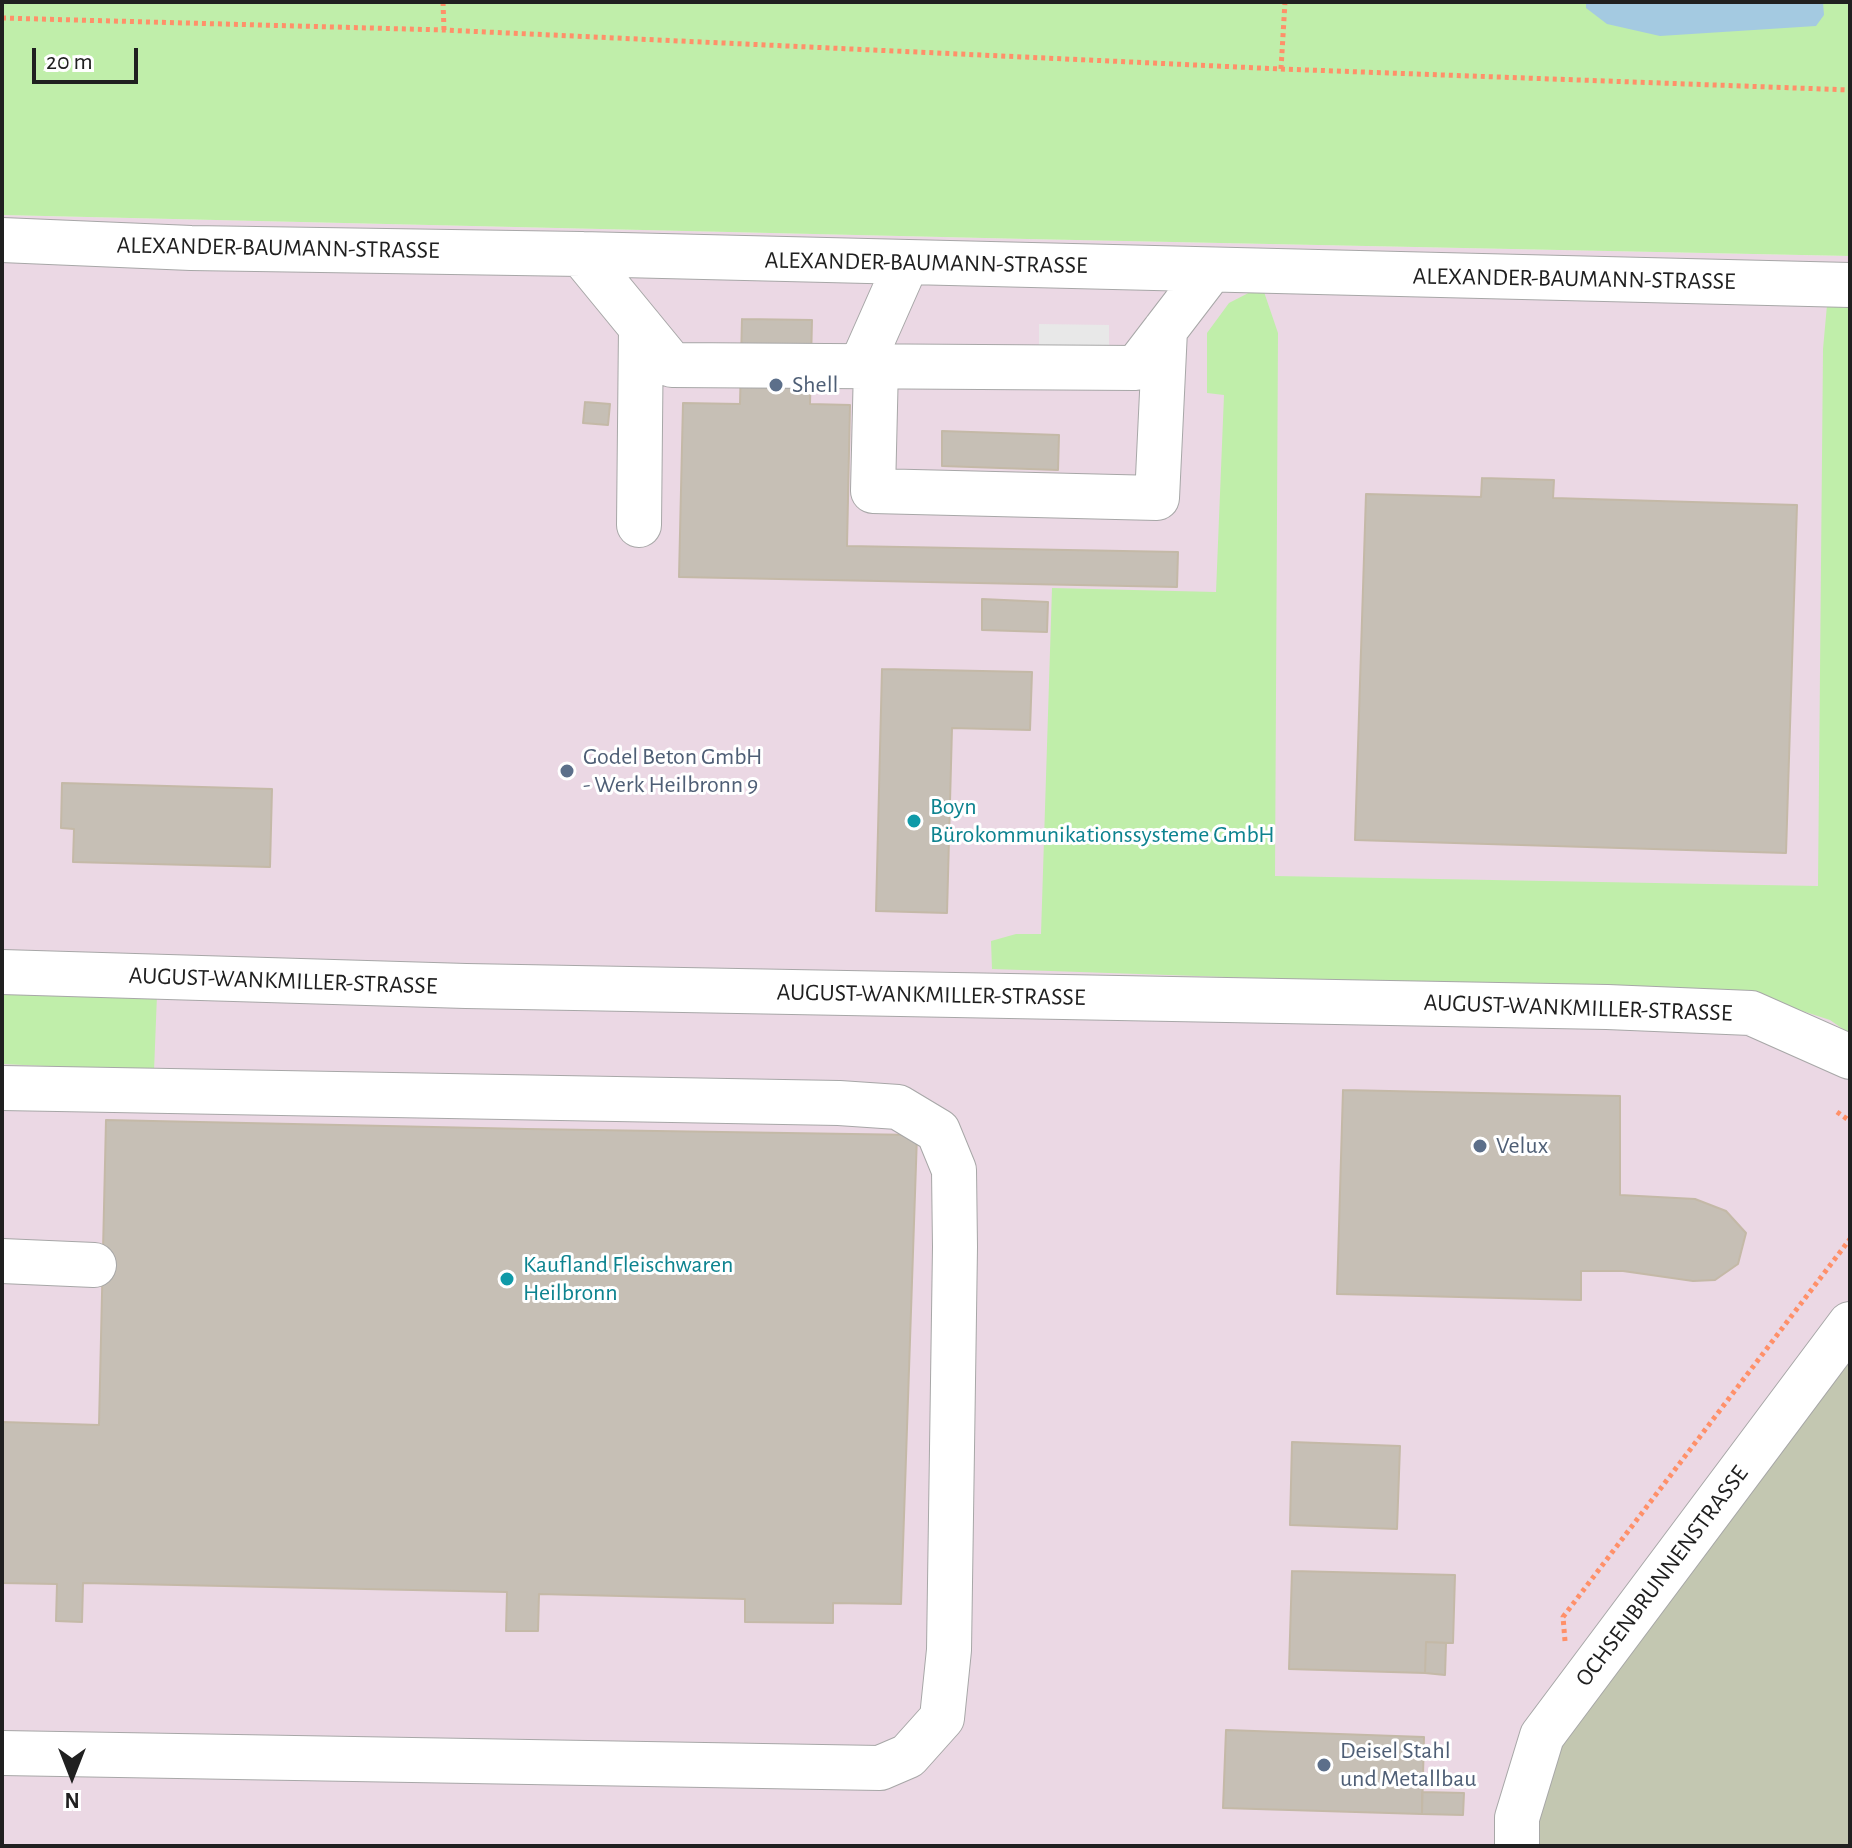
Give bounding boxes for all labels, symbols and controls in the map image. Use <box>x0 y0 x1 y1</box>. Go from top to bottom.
scale bar <box>36 32 142 82</box>
text: 20 m <box>46 50 93 74</box>
street label: ALEXANDER-BAUMANN-STRASSE <box>116 231 440 265</box>
street label: ALEXANDER-BAUMANN-STRASSE <box>764 246 1088 280</box>
street label: ALEXANDER-BAUMANN-STRASSE <box>1412 262 1736 296</box>
place label: Shell <box>792 371 838 399</box>
marker: Shell <box>767 376 785 394</box>
place label: Godel Beton GmbH - Werk Heilbronn 9 <box>583 743 762 799</box>
marker: Godel Beton GmbH - Werk Heilbronn 9 <box>558 762 576 780</box>
place label: Boyn Bürokommunikationssysteme GmbH <box>930 793 1275 849</box>
marker: Boyn Bürokommunikationssysteme GmbH <box>905 812 923 830</box>
street label: AUGUST-WANKMILLER-STRASSE <box>128 961 438 1001</box>
street label: AUGUST-WANKMILLER-STRASSE <box>776 978 1086 1012</box>
street label: AUGUST-WANKMILLER-STRASSE <box>1423 988 1733 1028</box>
place label: Velux <box>1496 1132 1548 1160</box>
marker: Velux <box>1471 1137 1489 1155</box>
place label: Kaufland Fleischwaren Heilbronn <box>523 1251 733 1307</box>
marker: Kaufland Fleischwaren Heilbronn <box>498 1270 516 1288</box>
street label: OCHSENBRUNNENSTRASSE <box>1570 1460 1754 1692</box>
north arrow <box>32 1736 112 1816</box>
place label: Deisel Stahl und Metallbau <box>1340 1737 1477 1793</box>
marker: Deisel Stahl und Metallbau <box>1315 1756 1333 1774</box>
text: N <box>64 1789 80 1811</box>

